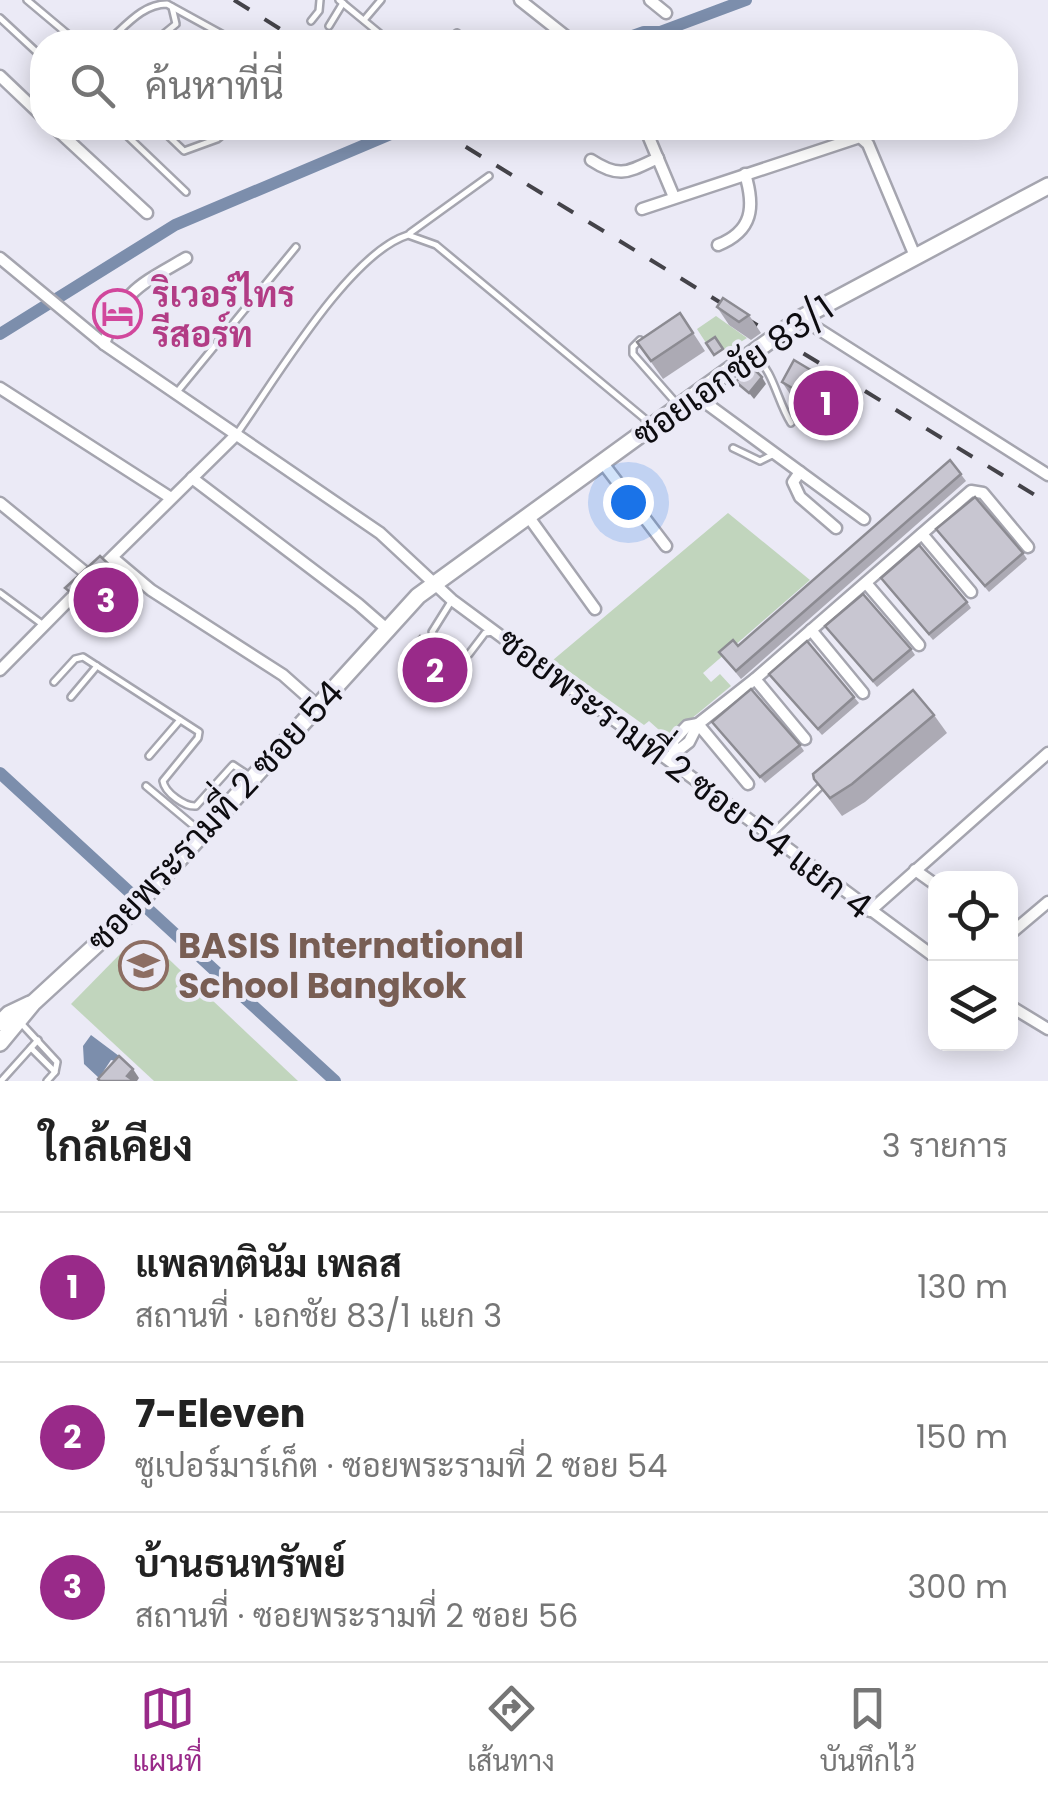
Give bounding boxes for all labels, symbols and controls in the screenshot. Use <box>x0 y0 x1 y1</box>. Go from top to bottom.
search box <box>30 30 1018 140</box>
icon: search <box>65 58 120 113</box>
text: ค้นหาที่นี่ <box>145 59 284 112</box>
place label: ริเวอร์ไทร รีสอร์ท <box>150 270 295 359</box>
street label: ซอยเอกชัย 83/1 <box>625 286 841 456</box>
hotel icon: ริเวอร์ไทร รีสอร์ท <box>91 288 143 340</box>
pin: 1 <box>794 366 858 440</box>
your location <box>603 477 654 528</box>
pin: 3 <box>74 562 138 638</box>
street label: ซอยพระรามที่ 2 ซอย 54 แยก 4 <box>488 611 886 930</box>
pin: 2 <box>402 632 468 708</box>
street label: ซอยพระรามที่ 2 ซอย 54 <box>71 665 354 963</box>
map controls <box>928 871 1018 1051</box>
button: locate <box>928 871 1018 961</box>
place label: BASIS International School Bangkok <box>178 921 524 1010</box>
school or university icon: BASIS International School Bangkok <box>117 939 169 991</box>
button: layers <box>928 961 1018 1051</box>
text: ใกล้เคียง <box>40 1117 193 1176</box>
text: 3 รายการ <box>882 1123 1008 1168</box>
text: แพลทตินัม เพลส <box>135 1237 402 1290</box>
text: 1 <box>66 1264 79 1309</box>
text: 130 m <box>917 1264 1008 1309</box>
text: สถานที่ · เอกชัย 83/1 แยก 3 <box>135 1293 502 1338</box>
text: 7-Eleven <box>135 1387 305 1440</box>
text: 2 <box>63 1414 82 1459</box>
text: 150 m <box>916 1414 1008 1459</box>
text: ซูเปอร์มาร์เก็ต · ซอยพระรามที่ 2 ซอย 54 <box>135 1443 667 1488</box>
text: บ้านธนทรัพย์ <box>135 1537 346 1590</box>
text: 3 <box>63 1564 82 1609</box>
text: 300 m <box>907 1564 1008 1609</box>
text: สถานที่ · ซอยพระรามที่ 2 ซอย 56 <box>135 1593 578 1638</box>
tab: แผนที่ <box>132 1681 202 1783</box>
tab: เส้นทาง <box>467 1681 555 1783</box>
tab: บันทึกไว้ <box>820 1681 915 1783</box>

